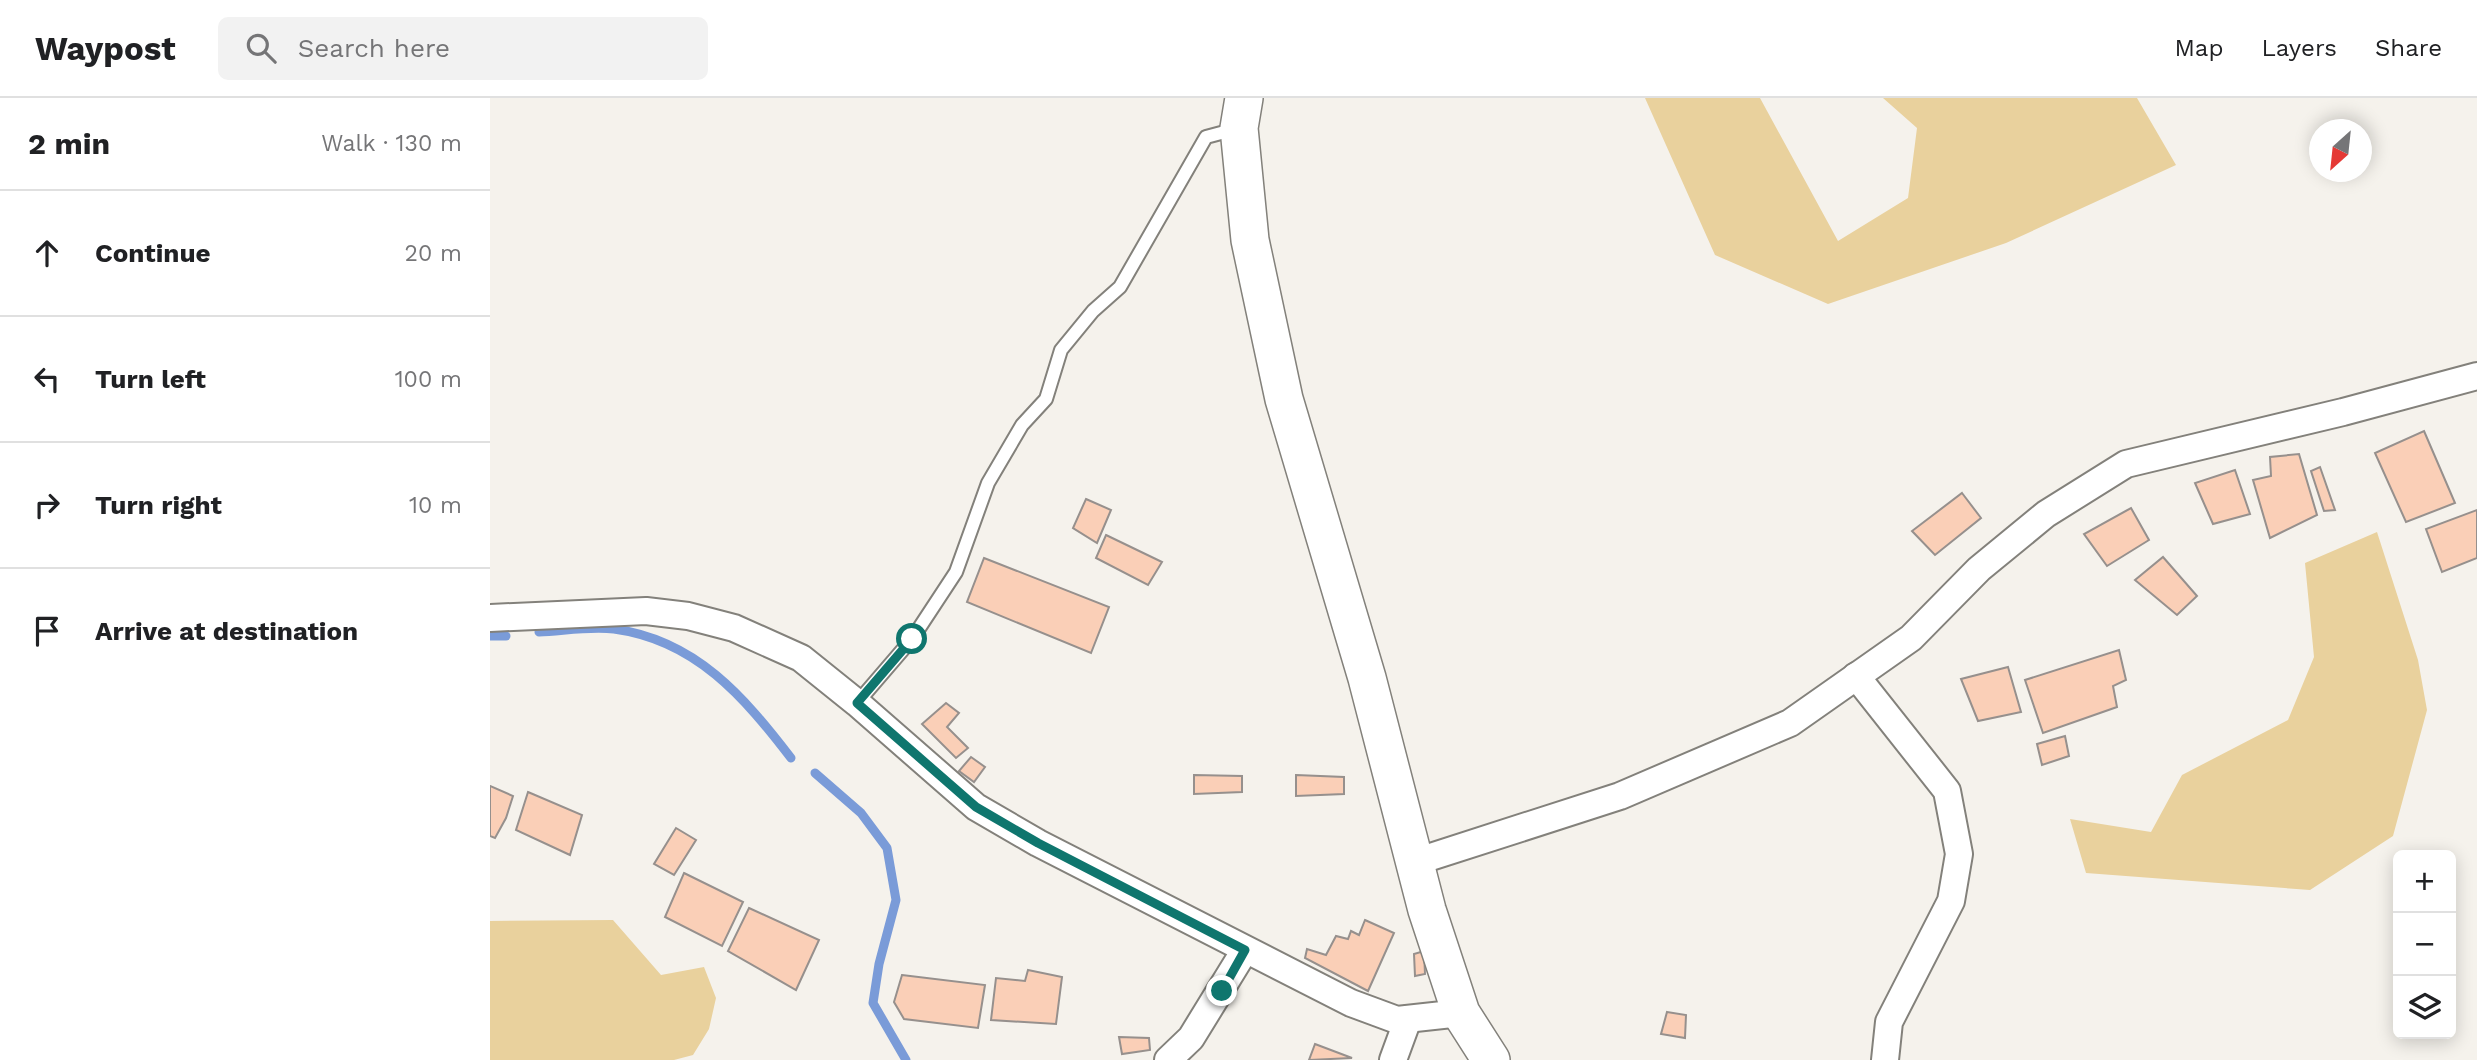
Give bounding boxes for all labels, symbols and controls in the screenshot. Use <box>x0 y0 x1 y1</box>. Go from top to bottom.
search box <box>218 17 708 80</box>
text: Waypost <box>35 29 176 68</box>
icon: search <box>242 29 280 67</box>
text: Search here <box>298 33 450 63</box>
text: Map <box>2175 34 2223 62</box>
text: Layers <box>2261 34 2337 62</box>
text: Share <box>2375 34 2442 62</box>
north arrow <box>2309 119 2372 182</box>
text: 2 min <box>28 126 110 161</box>
text: Walk · 130 m <box>321 130 462 157</box>
icon: ahead <box>28 234 66 272</box>
text: Continue <box>95 238 211 268</box>
text: 20 m <box>405 240 462 267</box>
icon: left <box>28 360 66 398</box>
text: Turn left <box>95 364 206 394</box>
text: 100 m <box>395 366 462 393</box>
icon: right <box>28 486 66 524</box>
text: Turn right <box>95 490 222 520</box>
text: 10 m <box>409 492 462 519</box>
icon: arrive <box>28 612 66 650</box>
text: Arrive at destination <box>95 616 358 646</box>
route start <box>896 623 927 654</box>
map controls <box>2393 850 2456 1039</box>
button: + <box>2393 850 2456 913</box>
button: − <box>2393 913 2456 976</box>
route end <box>1206 975 1237 1006</box>
button: layers <box>2393 976 2456 1039</box>

